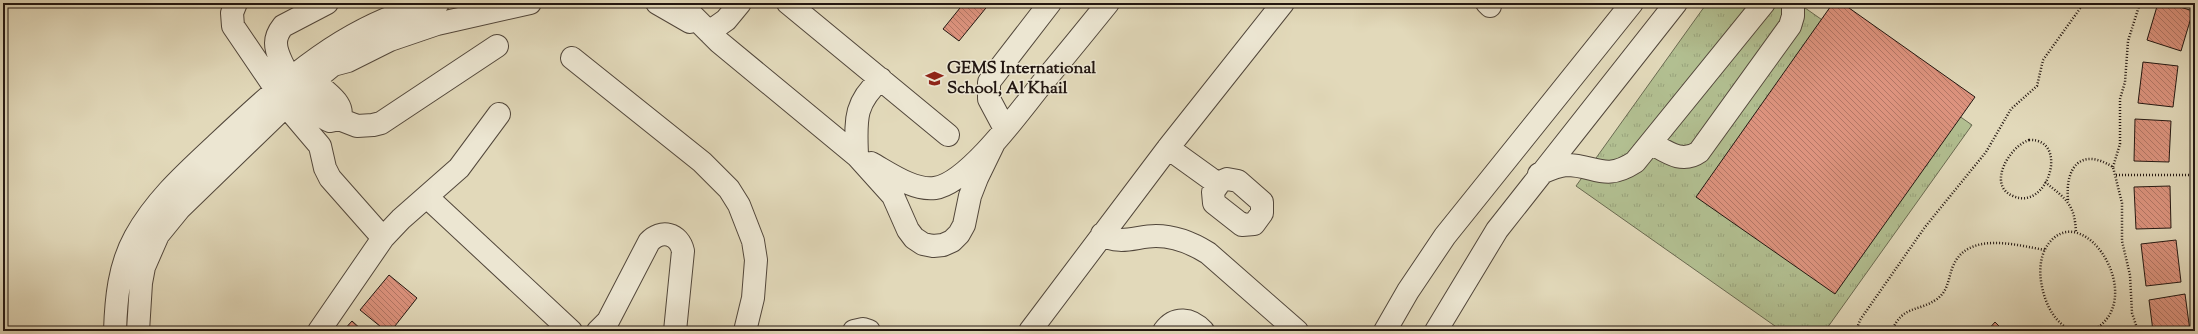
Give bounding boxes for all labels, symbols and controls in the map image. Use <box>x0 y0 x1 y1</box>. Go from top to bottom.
place label: GEMS International School, Al Khail <box>947 57 1096 101</box>
school or university icon: GEMS International School, Al Khail <box>924 69 944 89</box>

